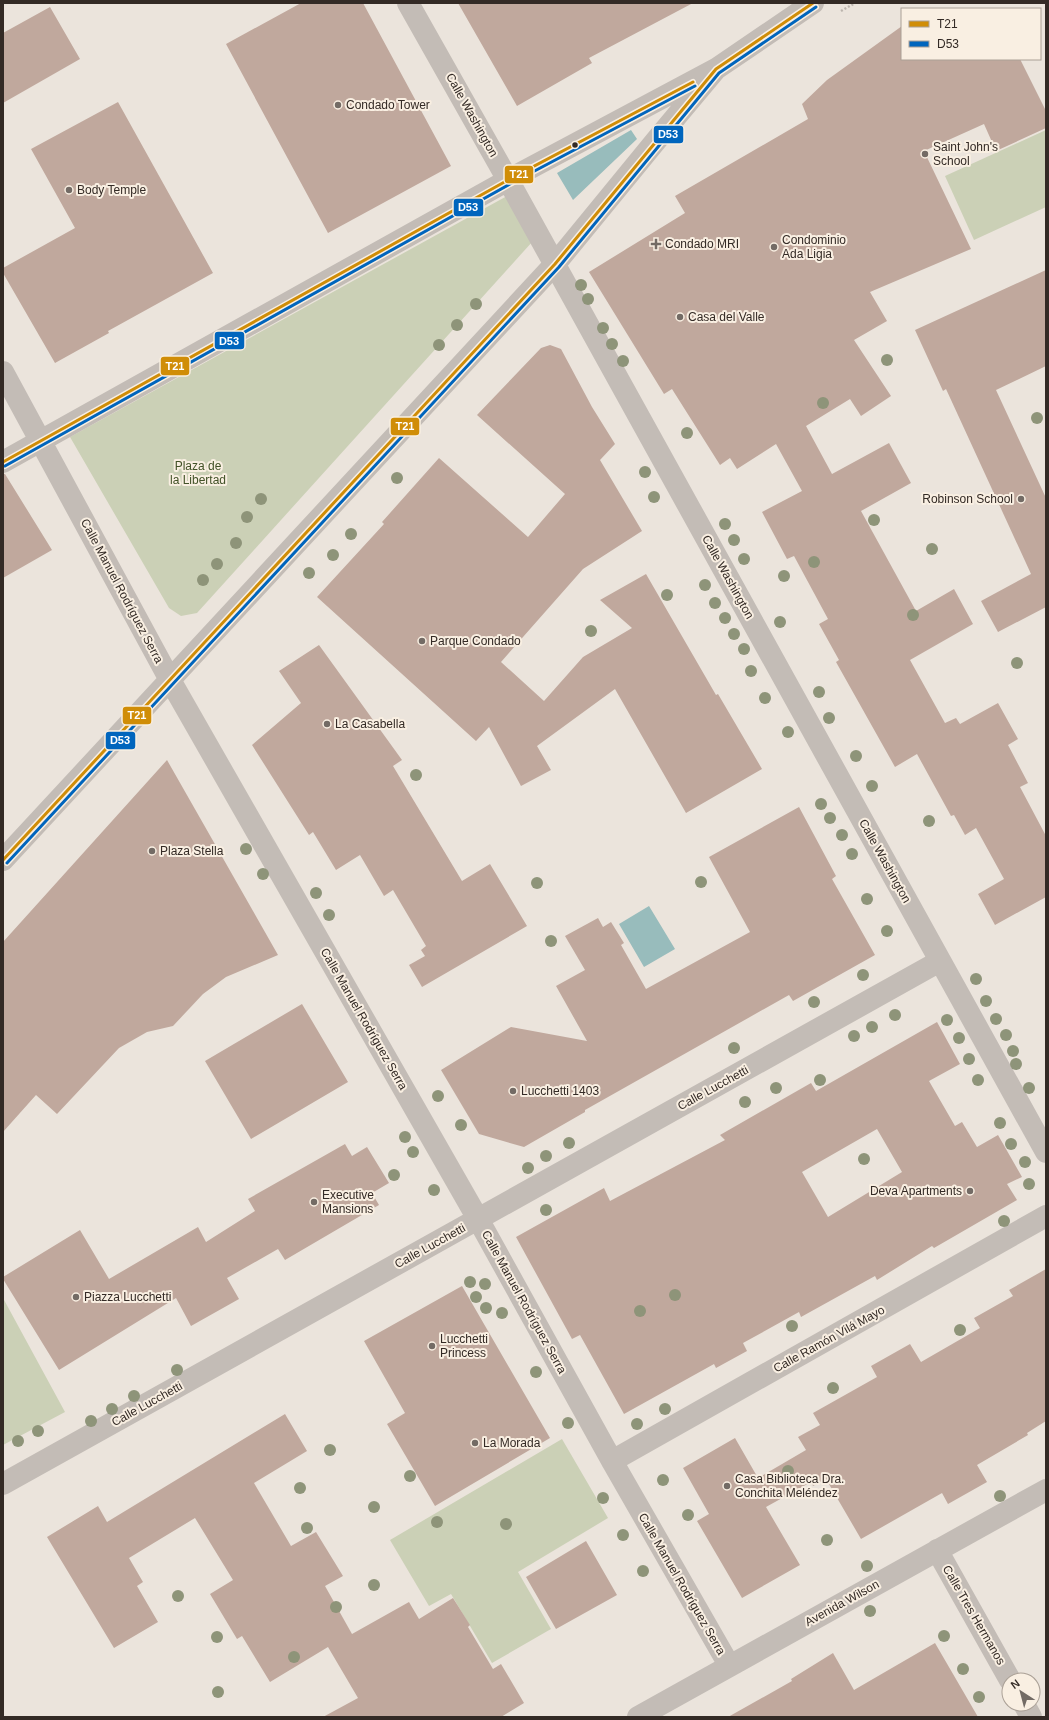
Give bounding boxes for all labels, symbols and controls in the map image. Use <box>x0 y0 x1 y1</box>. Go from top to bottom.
legend <box>901 8 1041 60</box>
text: T21 <box>937 17 958 31</box>
text: D53 <box>937 37 959 51</box>
street label: Calle Washington <box>443 71 501 159</box>
place label: Condado Tower <box>346 98 430 112</box>
marker: Condado Tower <box>333 100 343 110</box>
line badge: D53 <box>653 125 684 144</box>
text: D53 <box>658 128 678 140</box>
unlabelled marker <box>570 140 580 150</box>
place label: Saint John's School <box>933 140 998 168</box>
marker: Saint John's School <box>920 149 930 159</box>
line badge: T21 <box>504 165 534 184</box>
text: T21 <box>510 168 528 180</box>
place label: Body Temple <box>77 183 146 197</box>
marker: Body Temple <box>64 185 74 195</box>
line badge: D53 <box>453 198 484 217</box>
text: D53 <box>458 201 478 213</box>
place label: Condominio Ada Ligia <box>782 233 846 261</box>
place label: Condado MRI <box>665 237 739 251</box>
marker: Condado MRI <box>650 238 662 250</box>
marker: Condominio Ada Ligia <box>769 242 779 252</box>
place label: Casa del Valle <box>688 310 765 324</box>
marker: Casa del Valle <box>675 312 685 322</box>
line badge: D53 <box>214 331 245 350</box>
text: D53 <box>219 335 239 347</box>
line badge: T21 <box>160 356 190 376</box>
text: T21 <box>166 360 184 372</box>
line badge: T21 <box>390 417 420 436</box>
text: T21 <box>396 420 414 432</box>
park label: Plaza de la Libertad <box>170 459 226 487</box>
place label: Robinson School <box>922 492 1013 506</box>
marker: Robinson School <box>1016 494 1026 504</box>
street label: Calle Manuel Rodríguez Serra <box>78 516 166 666</box>
street label: Calle Washington <box>699 533 757 621</box>
place label: Parque Condado <box>430 634 521 648</box>
marker: Parque Condado <box>417 636 427 646</box>
line badge: T21 <box>122 706 152 725</box>
text: T21 <box>128 709 146 721</box>
place label: La Casabella <box>335 717 405 731</box>
marker: La Casabella <box>322 719 332 729</box>
line badge: D53 <box>105 731 136 750</box>
text: D53 <box>110 734 130 746</box>
street label: Calle Washington <box>856 817 914 905</box>
place label: Plaza Stella <box>160 844 224 858</box>
marker: Plaza Stella <box>147 846 157 856</box>
street label: Calle Manuel Rodríguez Serra <box>318 946 411 1093</box>
street label: Calle Lucchetti <box>675 1063 751 1113</box>
place label: Lucchetti 1403 <box>521 1084 599 1098</box>
marker: Lucchetti 1403 <box>508 1086 518 1096</box>
place label: Deva Apartments <box>870 1184 962 1198</box>
marker: Deva Apartments <box>965 1186 975 1196</box>
place label: Executive Mansions <box>322 1188 374 1216</box>
marker: Executive Mansions <box>309 1197 319 1207</box>
street label: Calle Lucchetti <box>392 1221 468 1271</box>
street label: Calle Manuel Rodríguez Serra <box>479 1228 569 1376</box>
place label: Piazza Lucchetti <box>84 1290 171 1304</box>
marker: Piazza Lucchetti <box>71 1292 81 1302</box>
street label: Calle Ramón Vilá Mayo <box>771 1302 887 1375</box>
place label: Lucchetti Princess <box>440 1332 488 1360</box>
marker: Lucchetti Princess <box>427 1341 437 1351</box>
street label: Calle Lucchetti <box>109 1379 185 1429</box>
place label: La Morada <box>483 1436 541 1450</box>
marker: La Morada <box>470 1438 480 1448</box>
place label: Casa Biblioteca Dra. Conchita Meléndez <box>735 1472 844 1500</box>
marker: Casa Biblioteca Dra. Conchita Meléndez <box>722 1481 732 1491</box>
street label: Calle Manuel Rodríguez Serra <box>636 1511 729 1658</box>
street label: Calle Tres Hermanos <box>940 1563 1008 1667</box>
street label: Avenida Wilson <box>803 1577 881 1629</box>
north arrow <box>1001 1672 1041 1712</box>
text: N <box>1008 1677 1022 1691</box>

